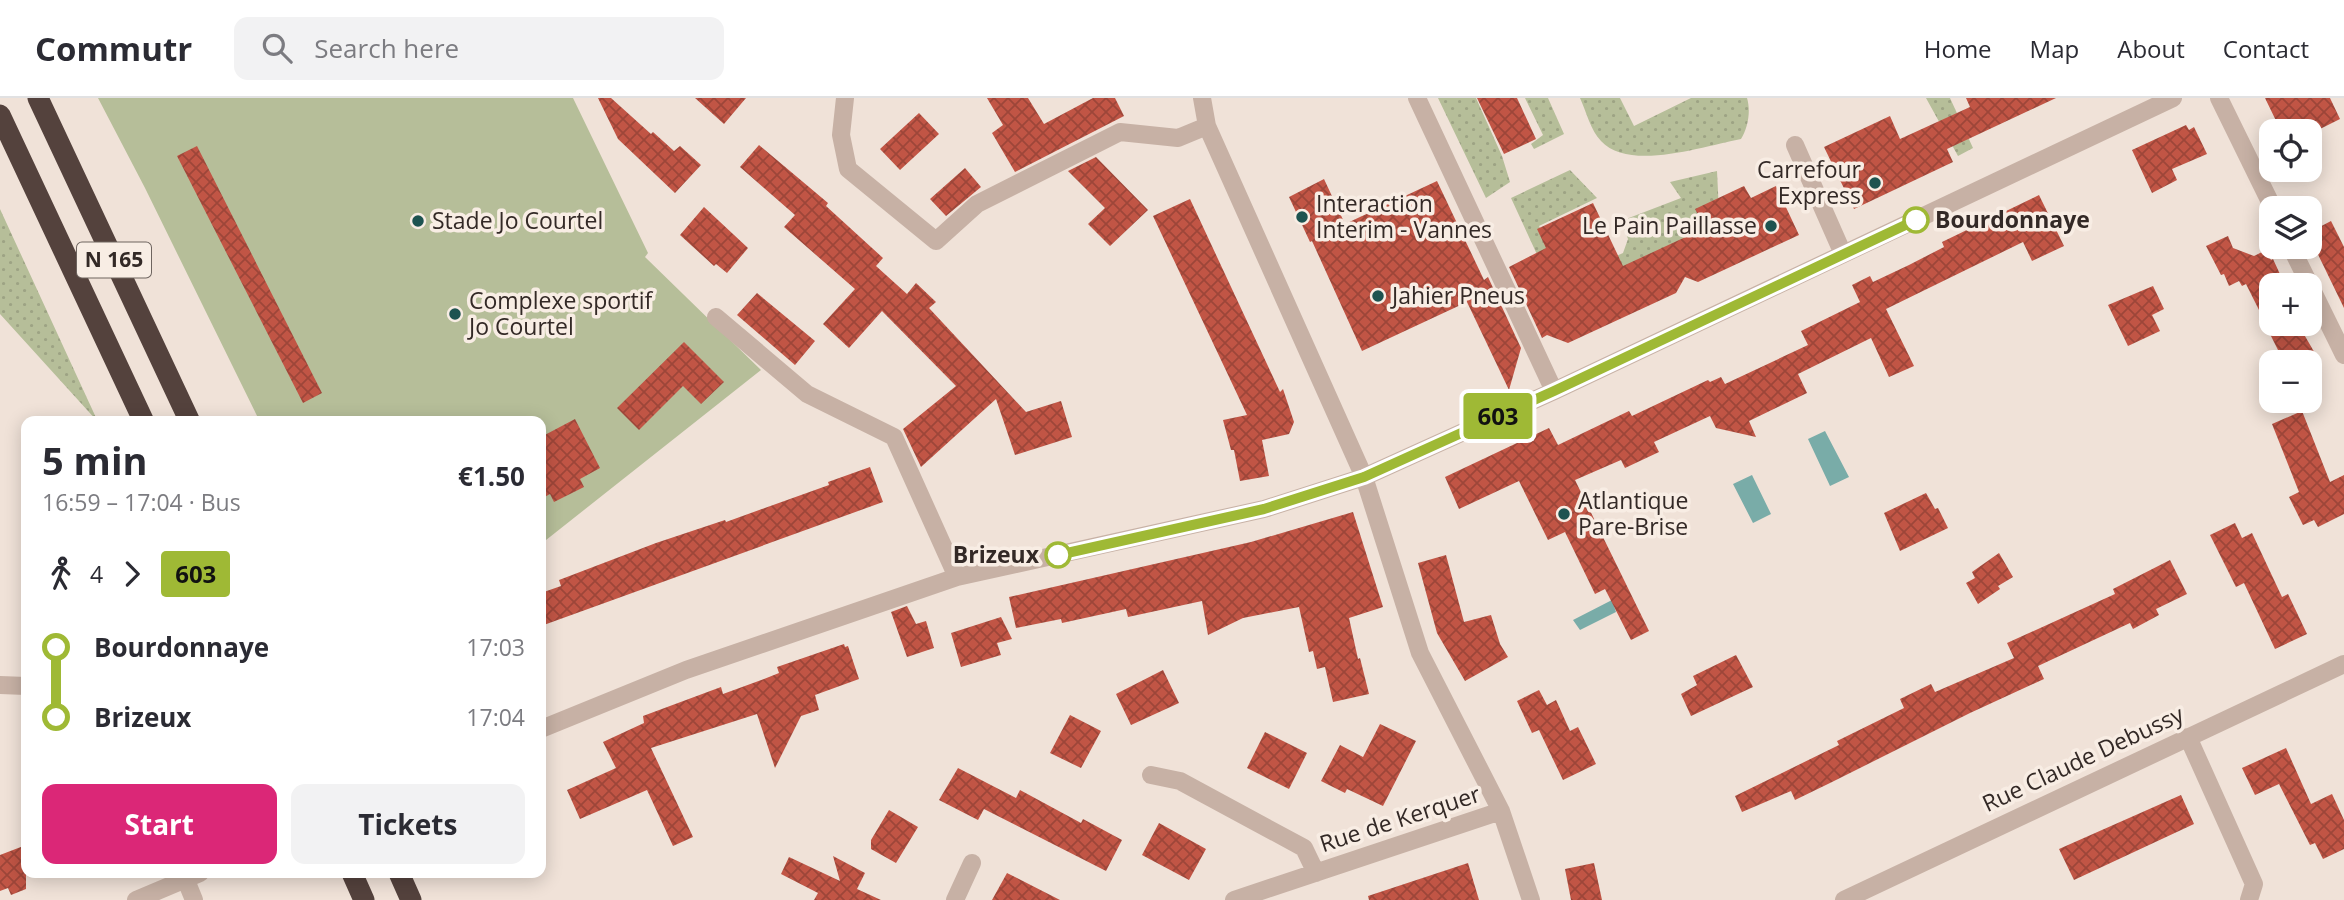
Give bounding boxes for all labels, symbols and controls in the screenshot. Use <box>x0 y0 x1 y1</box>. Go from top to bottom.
search box <box>234 17 724 80</box>
text: Commutr <box>35 26 192 71</box>
icon: search <box>258 29 296 67</box>
text: Search here <box>314 30 459 66</box>
text: Home <box>1924 32 1992 65</box>
text: Map <box>2030 32 2079 65</box>
text: About <box>2117 32 2185 65</box>
text: Contact <box>2223 32 2309 65</box>
map controls <box>2259 119 2322 413</box>
button: locate <box>2259 119 2322 182</box>
place label: Carrefour Express <box>1757 153 1862 211</box>
marker: Carrefour Express <box>1867 175 1883 191</box>
place label: Interaction Interim - Vannes <box>1316 187 1492 245</box>
button: layers <box>2259 196 2322 259</box>
place label: Bourdonnaye <box>1935 203 2090 235</box>
place label: Stade Jo Courtel <box>432 204 603 236</box>
marker: Bourdonnaye <box>1903 207 1929 233</box>
marker: Interaction Interim - Vannes <box>1294 209 1310 225</box>
place label: Le Pain Paillasse <box>1582 209 1757 241</box>
marker: Stade Jo Courtel <box>410 213 426 229</box>
marker: Le Pain Paillasse <box>1763 218 1779 234</box>
road number: N 165 <box>77 242 151 278</box>
button: + <box>2259 273 2322 336</box>
place label: Jahier Pneus <box>1390 279 1525 311</box>
place label: Complexe sportif Jo Courtel <box>467 284 654 342</box>
marker: Jahier Pneus <box>1370 288 1386 304</box>
marker: Complexe sportif Jo Courtel <box>447 306 463 322</box>
button: − <box>2259 350 2322 413</box>
line badge: 603 <box>1458 393 1538 439</box>
text: 603 <box>1477 399 1519 432</box>
text: 5 min <box>42 434 147 486</box>
text: €1.50 <box>458 458 525 494</box>
place label: Atlantique Pare-Brise <box>1578 484 1689 542</box>
text: 16:59 – 17:04 · Bus <box>42 486 241 518</box>
marker: Atlantique Pare-Brise <box>1556 506 1572 522</box>
place label: Brizeux <box>953 538 1040 570</box>
marker: Brizeux <box>1045 542 1071 568</box>
icon: walk <box>42 555 80 593</box>
icon: forward <box>113 555 151 593</box>
text: 603 <box>175 557 216 590</box>
text: 4 <box>90 558 103 590</box>
text: Bourdonnaye <box>94 629 269 665</box>
text: 17:03 <box>466 631 525 663</box>
street label: Rue Claude Debussy <box>1977 697 2189 819</box>
text: Brizeux <box>94 699 191 735</box>
text: 17:04 <box>466 701 525 733</box>
street label: Rue de Kerquer <box>1315 777 1485 859</box>
button: Start <box>42 784 277 864</box>
button: Tickets <box>291 784 525 864</box>

